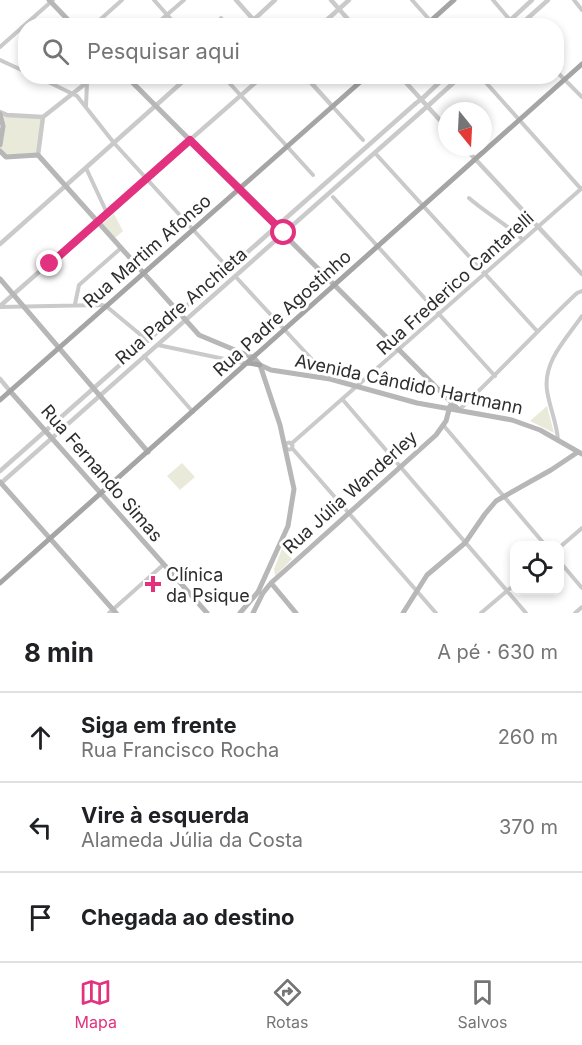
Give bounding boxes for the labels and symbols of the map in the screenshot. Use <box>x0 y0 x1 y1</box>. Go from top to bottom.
north arrow <box>438 102 492 156</box>
street label: Rua Martim Afonso <box>79 190 215 312</box>
street label: Rua Frederico Cantarelli <box>372 207 538 359</box>
route start <box>270 219 296 245</box>
street label: Rua Padre Anchieta <box>111 243 251 369</box>
street label: Rua Padre Agostinho <box>209 246 355 380</box>
route end <box>36 250 62 276</box>
street label: Avenida Cândido Hartmann <box>293 350 525 418</box>
street label: Rua Fernando Simas <box>37 400 167 546</box>
street label: Rua Júlia Wanderley <box>279 426 421 558</box>
place label: Clínica da Psique <box>166 564 250 606</box>
marker: Clínica da Psique <box>144 575 162 593</box>

